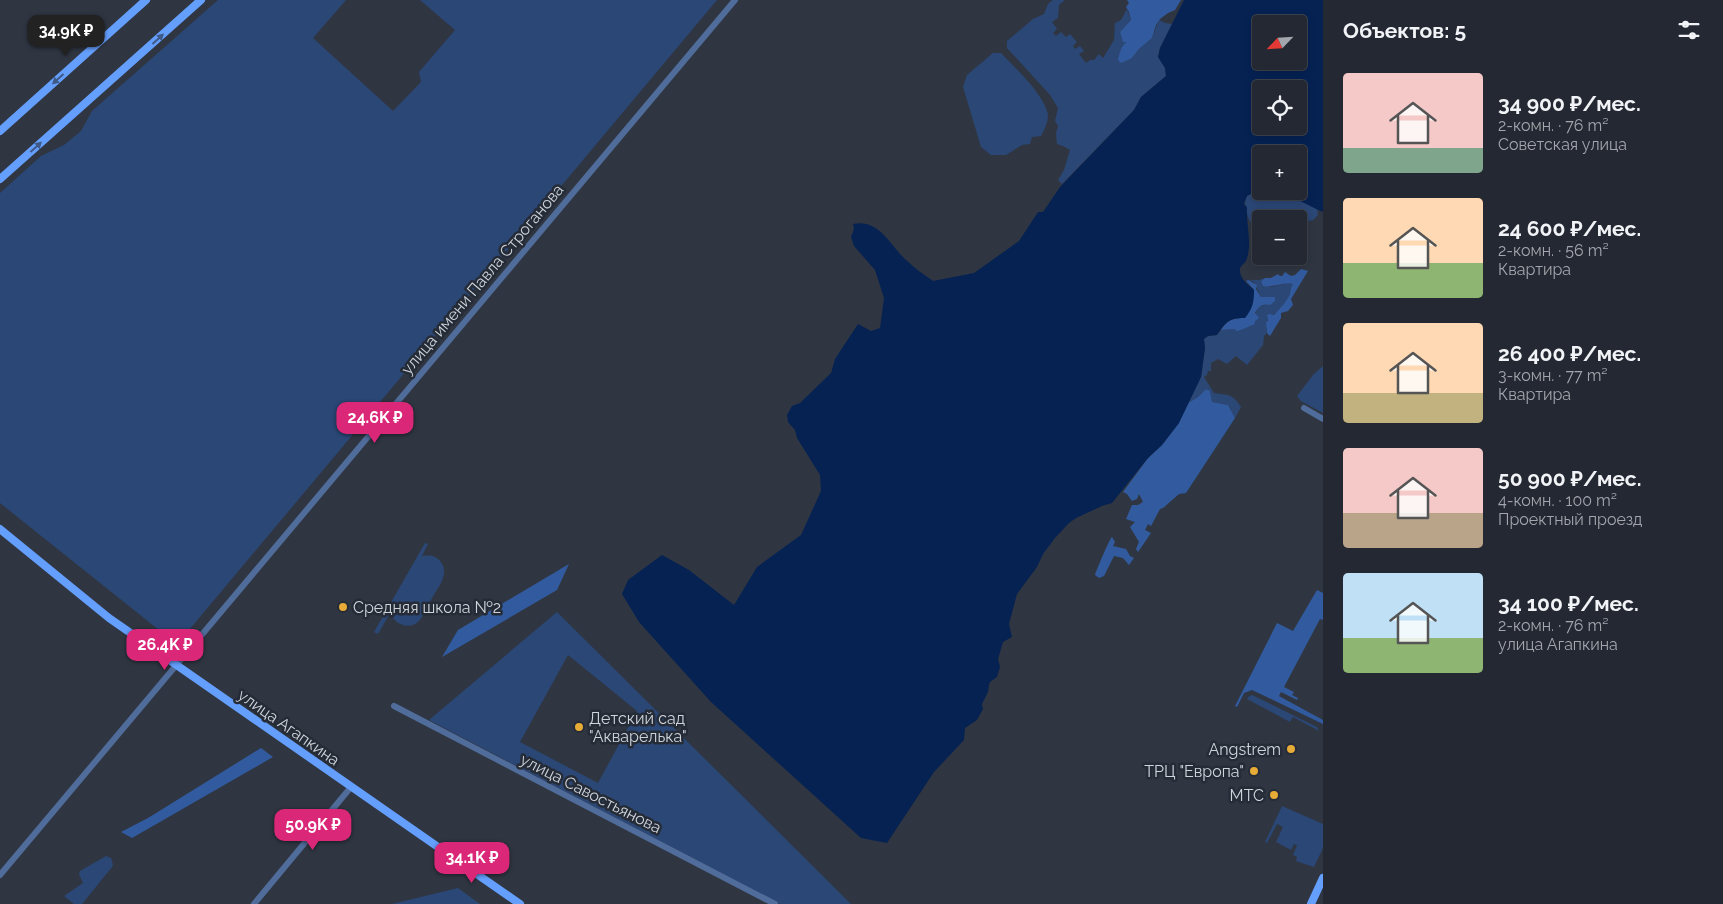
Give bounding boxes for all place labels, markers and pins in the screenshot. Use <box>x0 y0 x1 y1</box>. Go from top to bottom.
pin: 34.9K ₽ <box>20 15 112 57</box>
pin: 24.6K ₽ <box>329 402 421 444</box>
place label: Средняя школа №2 <box>353 598 501 617</box>
marker: Средняя школа №2 <box>337 601 349 613</box>
pin: 26.4K ₽ <box>119 628 211 671</box>
place label: Детский сад "Акварелька" <box>589 709 687 746</box>
marker: Детский сад "Акварелька" <box>573 721 585 733</box>
place label: Angstrem <box>1208 740 1281 759</box>
marker: Angstrem <box>1285 743 1297 755</box>
place label: ТРЦ "Европа" <box>1144 762 1244 781</box>
marker: ТРЦ "Европа" <box>1248 765 1260 777</box>
place label: МТС <box>1230 786 1264 805</box>
marker: МТС <box>1268 789 1280 801</box>
pin: 50.9K ₽ <box>267 808 359 851</box>
pin: 34.1K ₽ <box>426 842 518 884</box>

